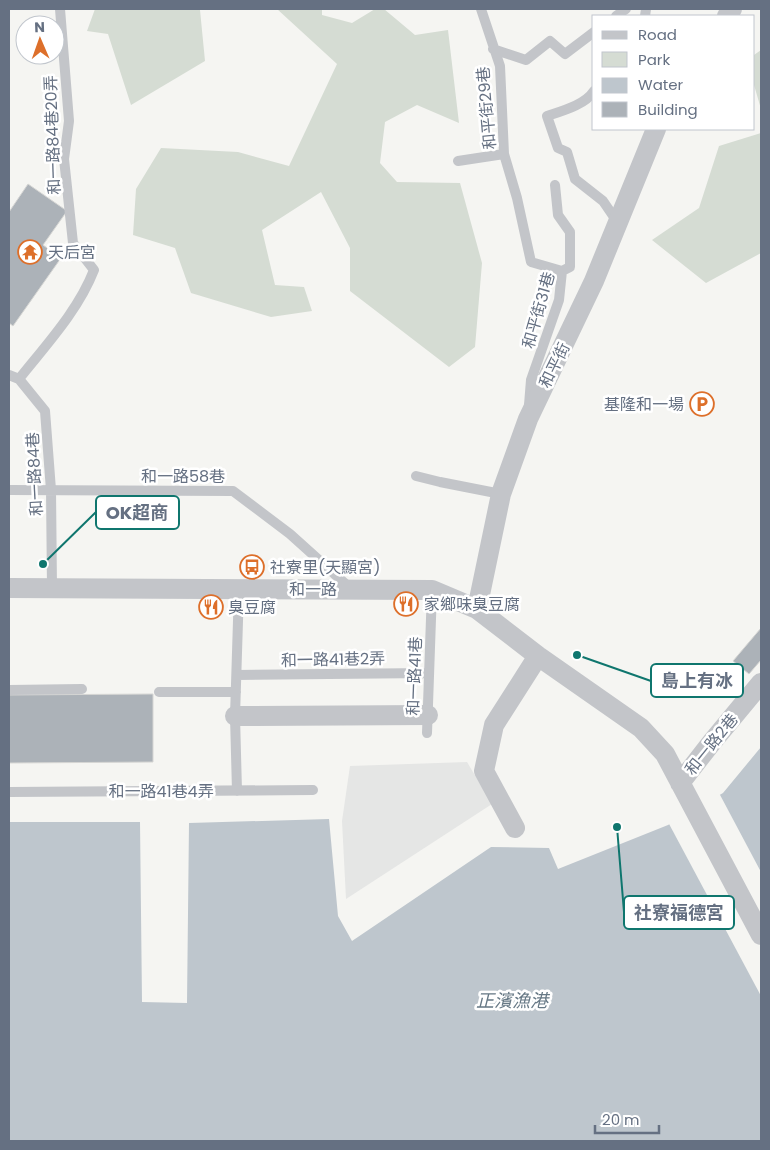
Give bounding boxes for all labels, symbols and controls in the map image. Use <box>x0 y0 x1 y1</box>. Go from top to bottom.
north arrow <box>15 15 65 65</box>
legend <box>592 15 755 130</box>
text: N <box>34 17 45 37</box>
text: Road <box>638 24 677 45</box>
text: Park <box>638 49 670 70</box>
street label: 和平街29巷 <box>471 65 502 150</box>
text: Water <box>638 74 684 95</box>
street label: 和一路84巷20弄 <box>39 75 66 195</box>
text: Building <box>638 99 698 120</box>
temple icon: 天后宮 <box>17 239 43 265</box>
place label: 天后宮 <box>48 241 96 264</box>
street label: 和平街31巷 <box>517 269 560 351</box>
street label: 和平街 <box>534 339 575 392</box>
parking icon: 基隆和一場 <box>689 391 715 417</box>
place label: 基隆和一場 <box>604 393 684 416</box>
street label: 和一路84巷 <box>21 431 48 517</box>
street label: 和一路58巷 <box>141 465 225 488</box>
callout: OK超商 <box>96 496 179 529</box>
text: OK超商 <box>106 500 168 525</box>
bus stop icon: 社寮里(天顯宮) <box>239 554 265 580</box>
place label: 社寮里(天顯宮) <box>270 556 381 579</box>
street label: 和一路 <box>289 578 337 601</box>
restaurant icon: 家鄉味臭豆腐 <box>393 591 419 617</box>
place label: 家鄉味臭豆腐 <box>424 593 520 616</box>
restaurant icon: 臭豆腐 <box>198 594 224 620</box>
place label: 臭豆腐 <box>228 596 276 619</box>
street label: 和一路41巷 <box>402 636 427 716</box>
street label: 和一路41巷2弄 <box>281 647 385 672</box>
callout: 島上有冰 <box>651 664 743 697</box>
text: 島上有冰 <box>661 668 733 693</box>
street label: 和一路2巷 <box>679 709 743 780</box>
street label: 和一路41巷4弄 <box>108 780 214 803</box>
callout: 社寮福德宮 <box>624 896 734 929</box>
text: 社寮福德宮 <box>634 900 724 925</box>
water label: 正濱漁港 <box>476 988 551 1013</box>
scale bar <box>595 1102 659 1134</box>
text: 20 m <box>602 1109 640 1130</box>

